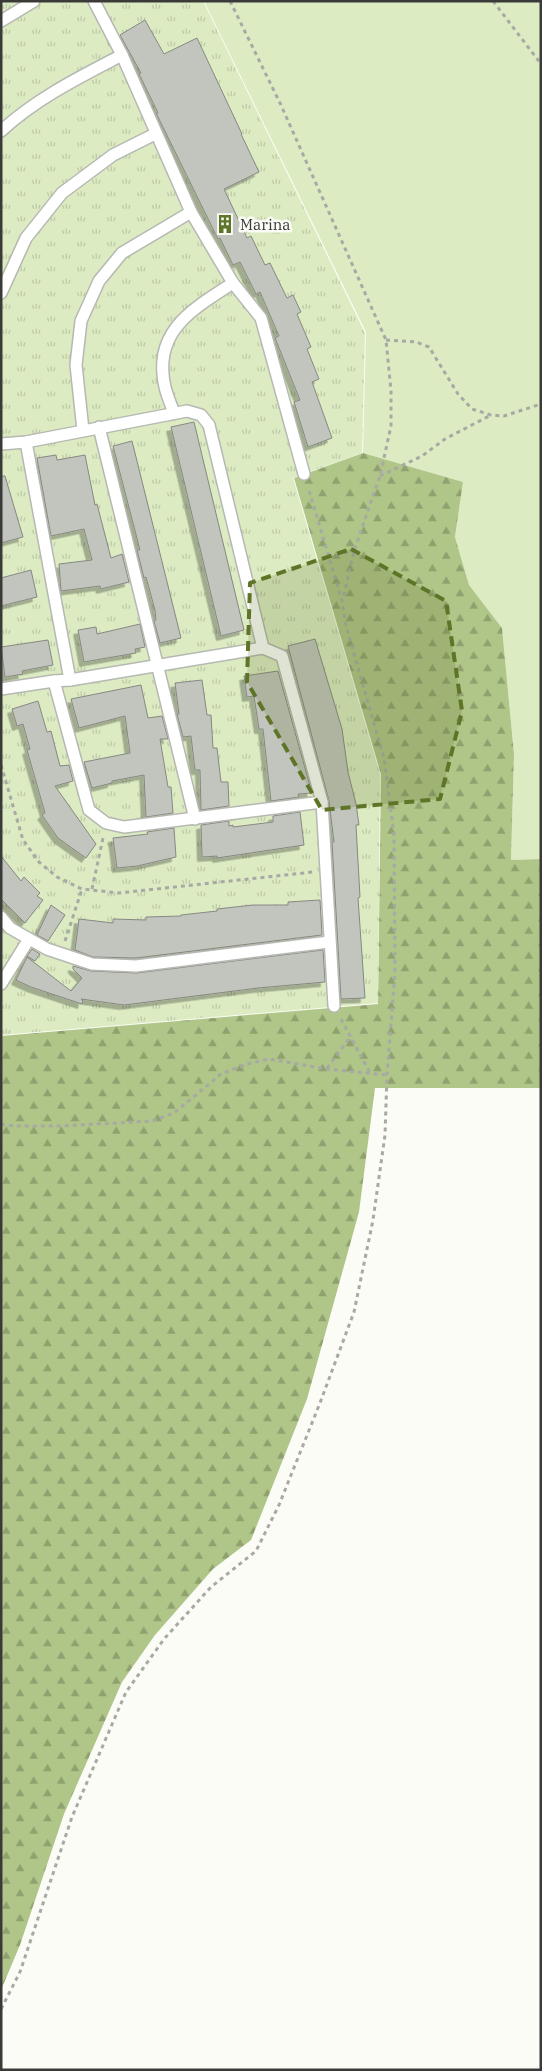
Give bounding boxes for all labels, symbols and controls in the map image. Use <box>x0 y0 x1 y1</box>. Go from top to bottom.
building icon: Marina <box>214 213 236 235</box>
place label: Marina <box>240 215 290 234</box>

